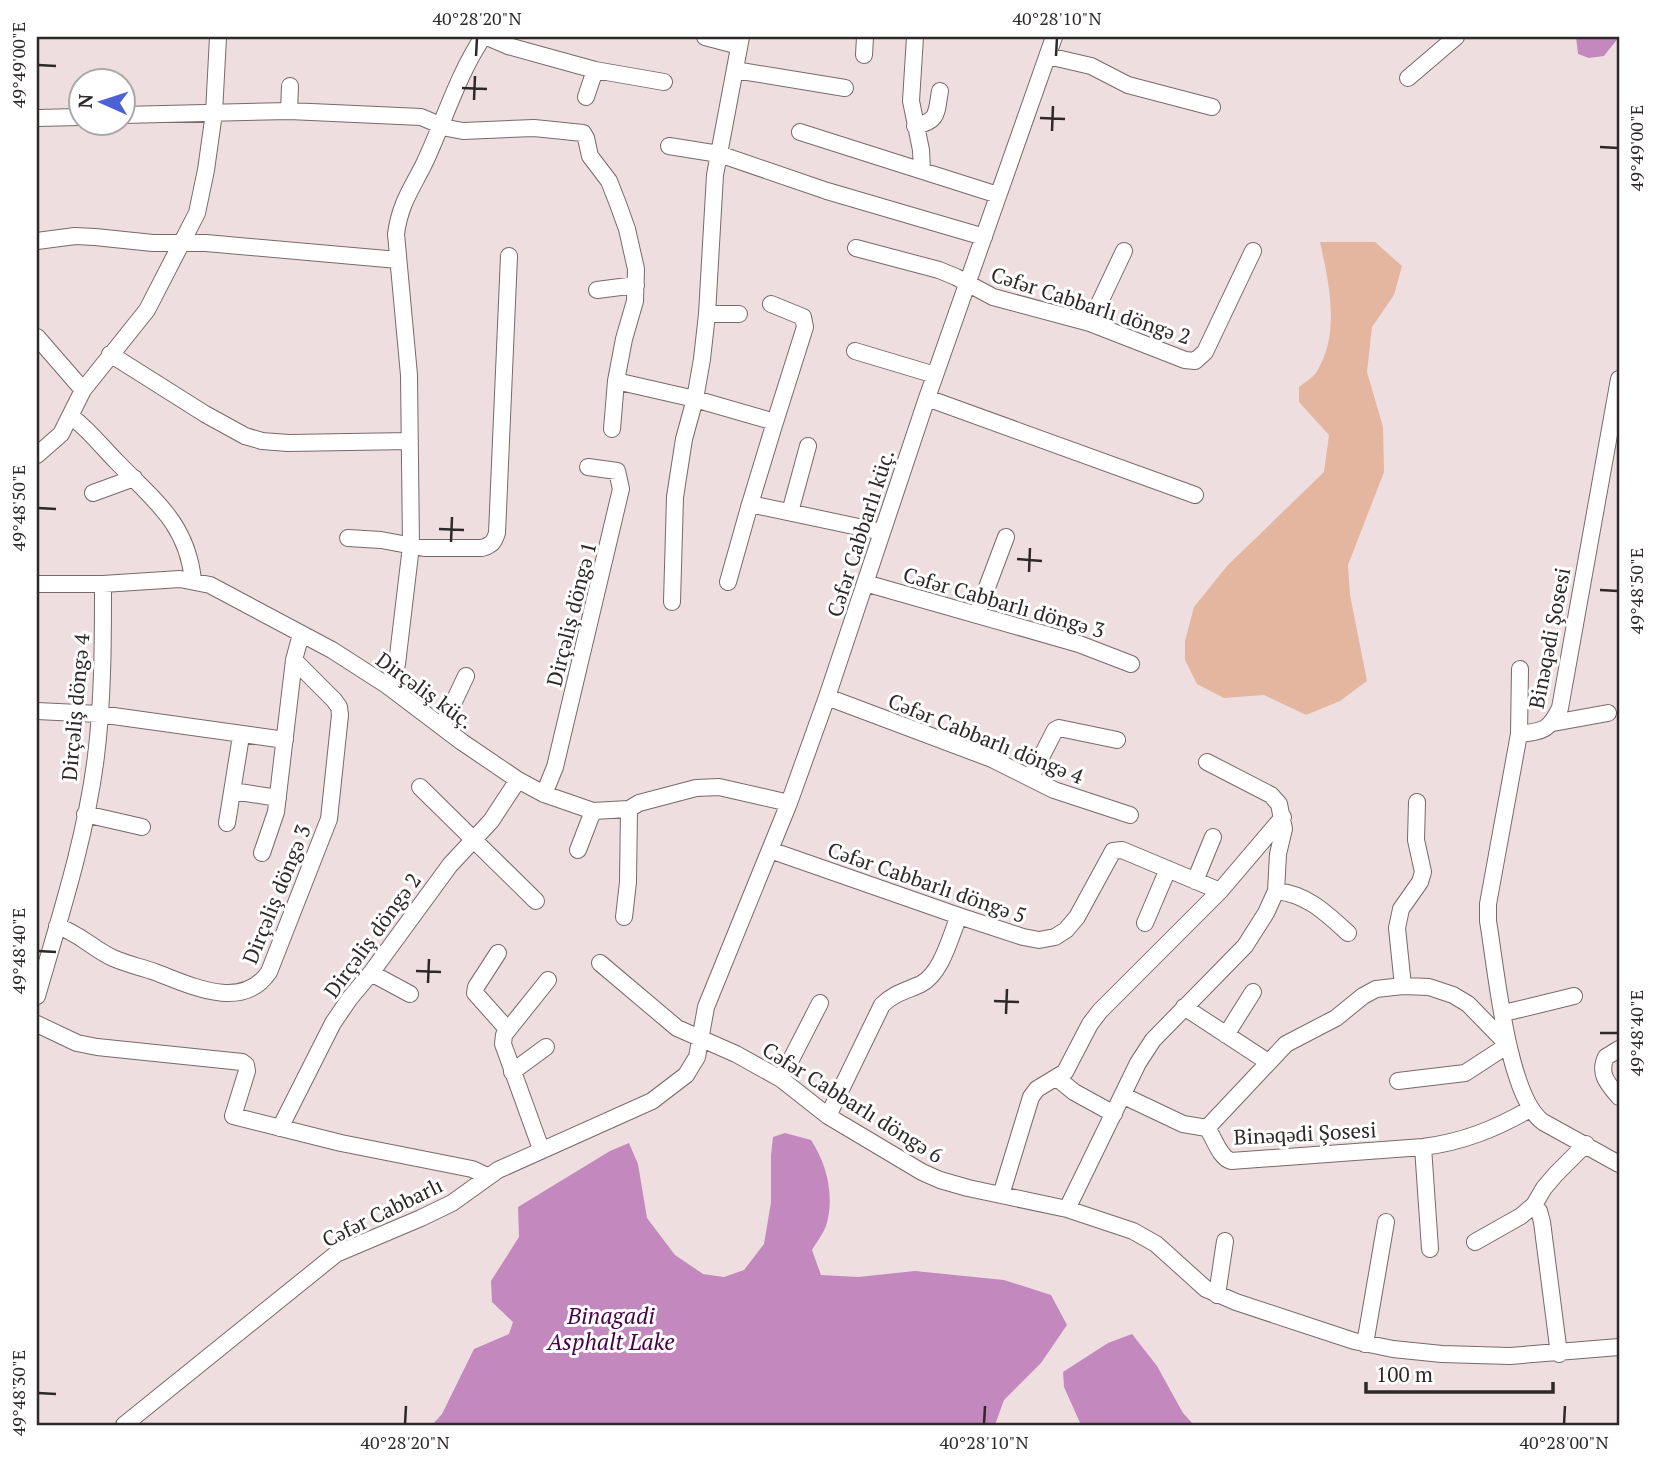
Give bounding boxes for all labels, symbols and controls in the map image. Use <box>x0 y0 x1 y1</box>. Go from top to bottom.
text: 40°28'20"N <box>432 6 522 30</box>
text: 40°28'10"N <box>1012 6 1102 30</box>
text: 49°49'00"E <box>6 22 30 108</box>
north arrow <box>66 66 136 136</box>
text: N <box>72 93 97 109</box>
text: 49°49'00"E <box>1624 105 1648 191</box>
street label: Cəfər Cabbarlı döngə 2 <box>988 259 1194 351</box>
street label: Cəfər Cabbarlı küç. <box>820 446 900 620</box>
text: 49°48'50"E <box>6 465 30 551</box>
street label: Dirçəliş döngə 1 <box>540 539 602 689</box>
text: 49°48'50"E <box>1624 548 1648 634</box>
street label: Cəfər Cabbarlı döngə 3 <box>900 560 1108 644</box>
street label: Binəqədi Şosesi <box>1522 565 1576 711</box>
street label: Dirçəliş döngə 4 <box>55 631 95 782</box>
street label: Dirçəliş küç. <box>371 645 479 735</box>
street label: Cəfər Cabbarlı döngə 4 <box>884 686 1089 790</box>
street label: Dirçəliş döngə 3 <box>235 820 317 968</box>
street label: Cəfər Cabbarlı döngə 5 <box>824 835 1030 929</box>
street label: Dirçəliş döngə 2 <box>317 867 427 1003</box>
text: 49°48'40"E <box>6 908 30 994</box>
text: 49°48'40"E <box>1624 990 1648 1076</box>
street label: Cəfər Cabbarlı döngə 6 <box>757 1035 949 1169</box>
street label: Binəqədi Şosesi <box>1233 1115 1377 1151</box>
street label: Cəfər Cabbarlı <box>317 1171 447 1253</box>
water label: Binagadi Asphalt Lake <box>545 1300 675 1357</box>
text: 49°48'30"E <box>6 1350 30 1436</box>
scale bar <box>1366 1350 1553 1394</box>
text: 100 m <box>1376 1360 1433 1388</box>
text: 40°28'20"N <box>360 1430 450 1454</box>
text: 40°28'10"N <box>939 1430 1029 1454</box>
text: 40°28'00"N <box>1519 1430 1609 1454</box>

